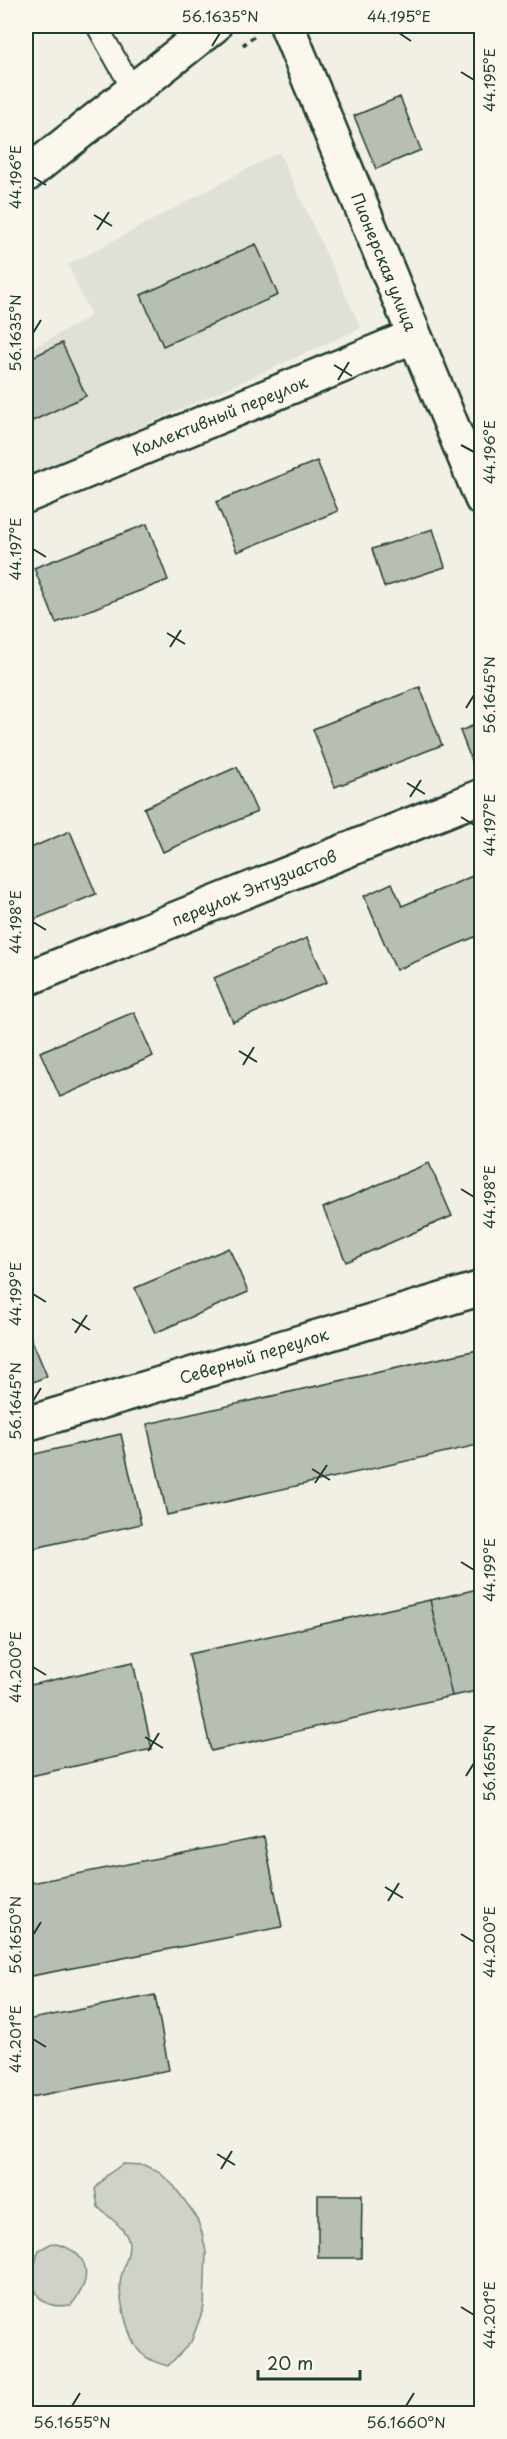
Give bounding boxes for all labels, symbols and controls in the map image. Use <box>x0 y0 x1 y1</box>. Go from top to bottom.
text: 56.1635°N <box>181 4 259 27</box>
text: 44.195°E <box>367 4 431 27</box>
text: 44.195°E <box>477 48 500 112</box>
text: 44.196°E <box>3 145 26 209</box>
street label: Пионерская улица <box>346 189 424 334</box>
text: 56.1635°N <box>3 294 26 372</box>
street label: Коллективный переулок <box>128 369 311 461</box>
text: 44.196°E <box>477 420 500 484</box>
text: 44.197°E <box>3 518 26 580</box>
text: 56.1645°N <box>477 656 500 734</box>
text: 44.197°E <box>477 794 500 856</box>
street label: переулок Энтузиастов <box>167 843 340 931</box>
text: 44.198°E <box>3 890 26 954</box>
text: 44.198°E <box>477 1165 500 1229</box>
text: 44.199°E <box>3 1262 26 1326</box>
street label: Северный переулок <box>176 1321 332 1389</box>
text: 56.1645°N <box>3 1362 26 1440</box>
text: 44.199°E <box>477 1538 500 1602</box>
text: 44.200°E <box>3 1631 26 1703</box>
text: 56.1655°N <box>477 1724 500 1802</box>
text: 56.1650°N <box>3 1896 26 1974</box>
text: 44.200°E <box>477 1906 500 1978</box>
text: 44.201°E <box>3 2005 26 2073</box>
text: 44.201°E <box>477 2281 500 2349</box>
scale bar <box>258 2343 360 2381</box>
text: 20 m <box>267 2349 313 2376</box>
text: 56.1655°N <box>33 2410 111 2433</box>
text: 56.1660°N <box>366 2410 446 2433</box>

